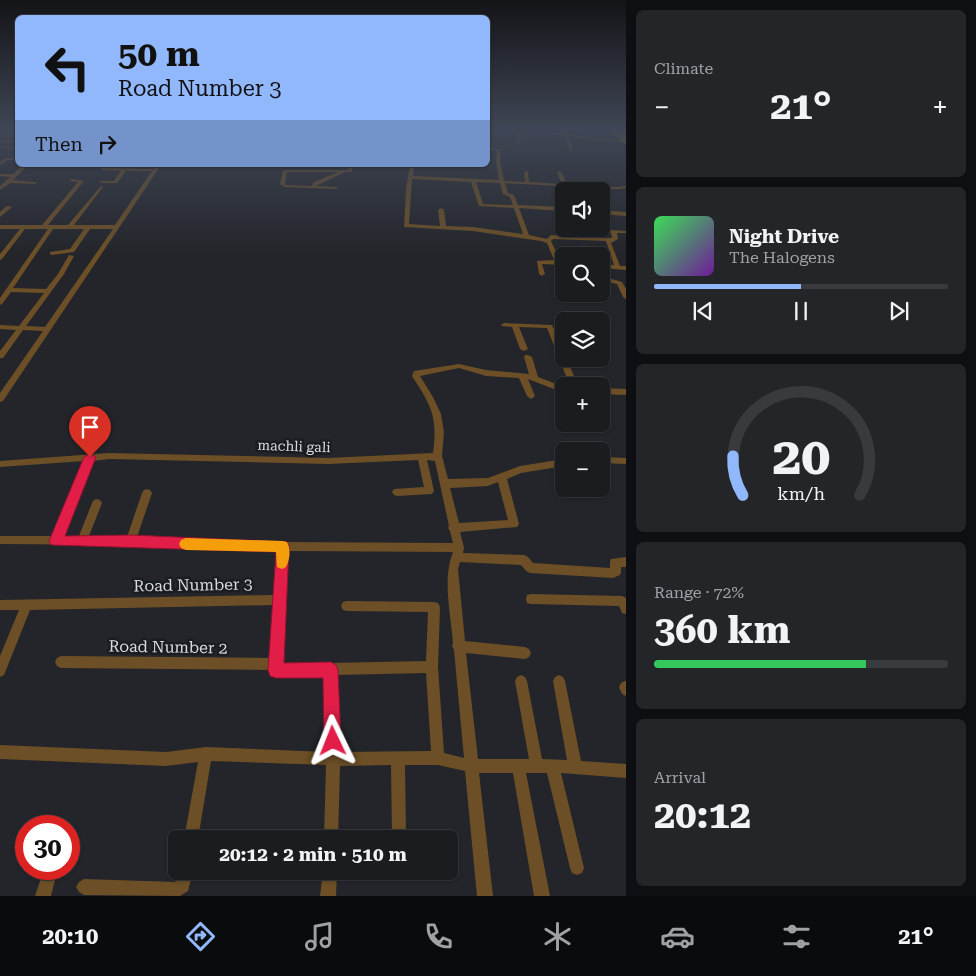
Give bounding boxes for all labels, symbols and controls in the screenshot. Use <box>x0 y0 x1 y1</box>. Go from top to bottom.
text: 50 m <box>118 34 200 75</box>
icon: left <box>35 35 100 100</box>
text: Climate <box>654 59 713 78</box>
text: Road Number 3 <box>118 76 282 101</box>
text: 21° <box>770 84 832 128</box>
text: − <box>654 91 670 124</box>
text: + <box>932 91 948 124</box>
icon: right <box>93 130 121 158</box>
text: Then <box>35 133 83 156</box>
map controls <box>555 182 610 497</box>
button: sound <box>555 182 610 237</box>
text: Night Drive <box>729 225 839 248</box>
button: search <box>555 247 610 302</box>
text: The Halogens <box>729 248 835 267</box>
icon: previous <box>689 297 717 325</box>
icon: pause <box>787 297 815 325</box>
icon: next <box>885 297 913 325</box>
button: layers <box>555 312 610 367</box>
button: + <box>555 377 610 432</box>
pin <box>69 406 111 457</box>
icon: arrive <box>76 413 104 441</box>
text: 20 <box>772 426 830 487</box>
street label: machli gali <box>257 437 331 455</box>
button: − <box>555 442 610 497</box>
text: km/h <box>777 483 825 504</box>
street label: Road Number 3 <box>133 574 253 596</box>
text: Range · 72% <box>654 583 744 602</box>
text: 360 km <box>654 608 790 652</box>
street label: Road Number 2 <box>108 636 228 658</box>
position arrow <box>306 714 358 766</box>
text: Arrival <box>654 768 706 787</box>
text: 20:12 <box>654 793 751 837</box>
speed limit sign: 30 <box>15 815 80 880</box>
text: 20:12 · 2 min · 510 m <box>219 843 407 866</box>
icon: directions <box>183 919 218 954</box>
icon: music <box>302 919 337 954</box>
icon: phone <box>421 919 456 954</box>
icon: climate <box>540 919 575 954</box>
icon: car <box>660 919 695 954</box>
icon: filters <box>779 919 814 954</box>
text: 20:10 <box>42 924 98 949</box>
text: 21° <box>898 924 934 949</box>

